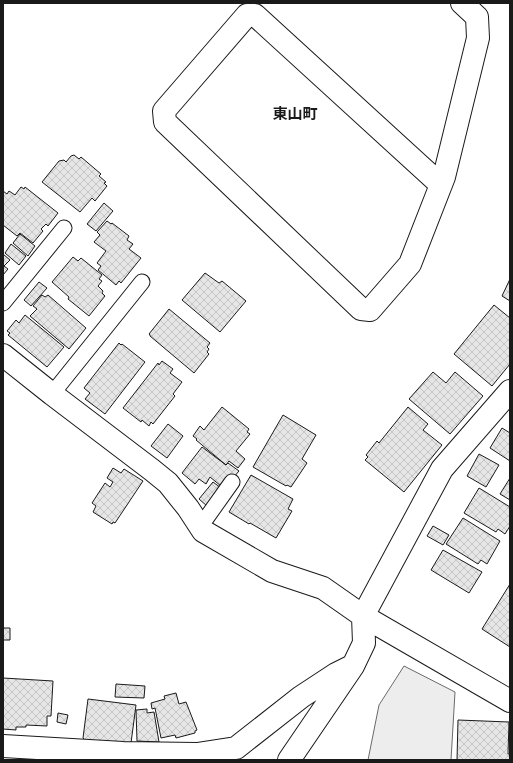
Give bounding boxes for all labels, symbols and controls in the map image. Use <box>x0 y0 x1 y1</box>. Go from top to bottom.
district label: 東山町 <box>272 103 318 125</box>

